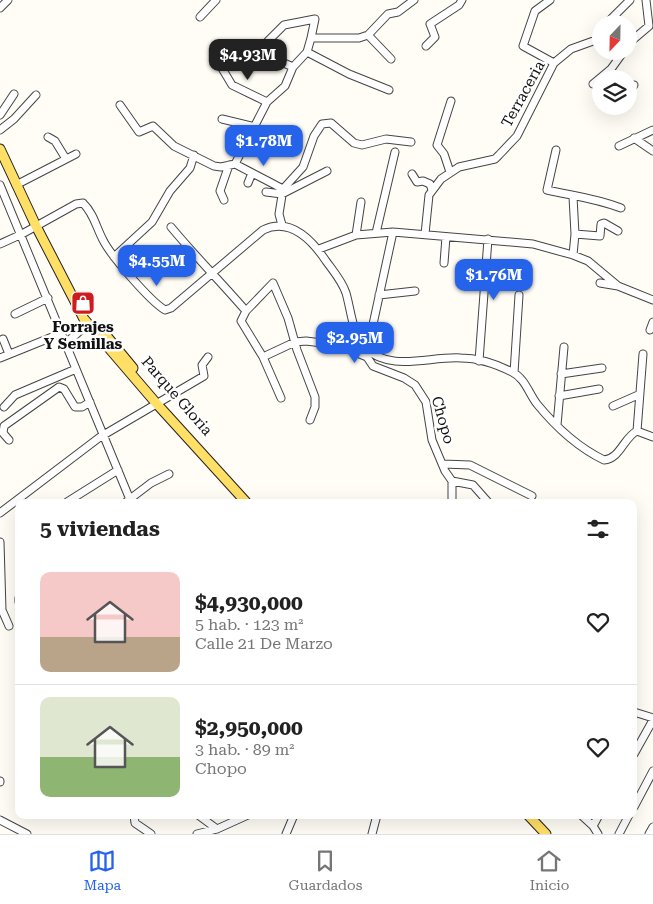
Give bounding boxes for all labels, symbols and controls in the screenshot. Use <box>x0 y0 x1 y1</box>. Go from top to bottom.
north arrow <box>592 15 638 60</box>
map controls <box>592 15 637 115</box>
pin: $4.93M <box>207 38 289 81</box>
text: $4.93M <box>220 45 276 64</box>
street label: Terraceria <box>497 58 549 130</box>
button: layers <box>592 70 637 115</box>
pin: $1.78M <box>223 124 305 167</box>
text: $1.78M <box>236 131 292 150</box>
pin: $4.55M <box>116 244 198 287</box>
text: $4.55M <box>129 251 185 270</box>
pin: $1.76M <box>453 258 535 301</box>
text: $1.76M <box>466 265 522 284</box>
shop icon: Forrajes Y Semillas <box>70 290 96 316</box>
place label: Forrajes Y Semillas <box>44 318 123 353</box>
pin: $2.95M <box>314 322 396 364</box>
text: $2.95M <box>327 328 383 347</box>
street label: Parque Gloria <box>138 353 216 439</box>
street label: Chopo <box>428 394 458 446</box>
icon: filters <box>584 515 612 543</box>
text: 5 viviendas <box>40 517 160 541</box>
text: $4,930,000 <box>195 591 303 615</box>
icon: home <box>80 592 140 652</box>
icon: heart <box>584 608 612 636</box>
text: 5 hab. · 123 m² <box>195 615 304 634</box>
text: Calle 21 De Marzo <box>195 634 333 653</box>
text: $2,950,000 <box>195 716 303 740</box>
icon: home <box>80 717 140 777</box>
icon: heart <box>584 733 612 761</box>
text: 3 hab. · 89 m² <box>195 740 295 759</box>
text: Chopo <box>195 759 247 778</box>
tab: Mapa <box>84 847 121 893</box>
tab: Guardados <box>288 847 362 893</box>
tab: Inicio <box>530 847 569 893</box>

